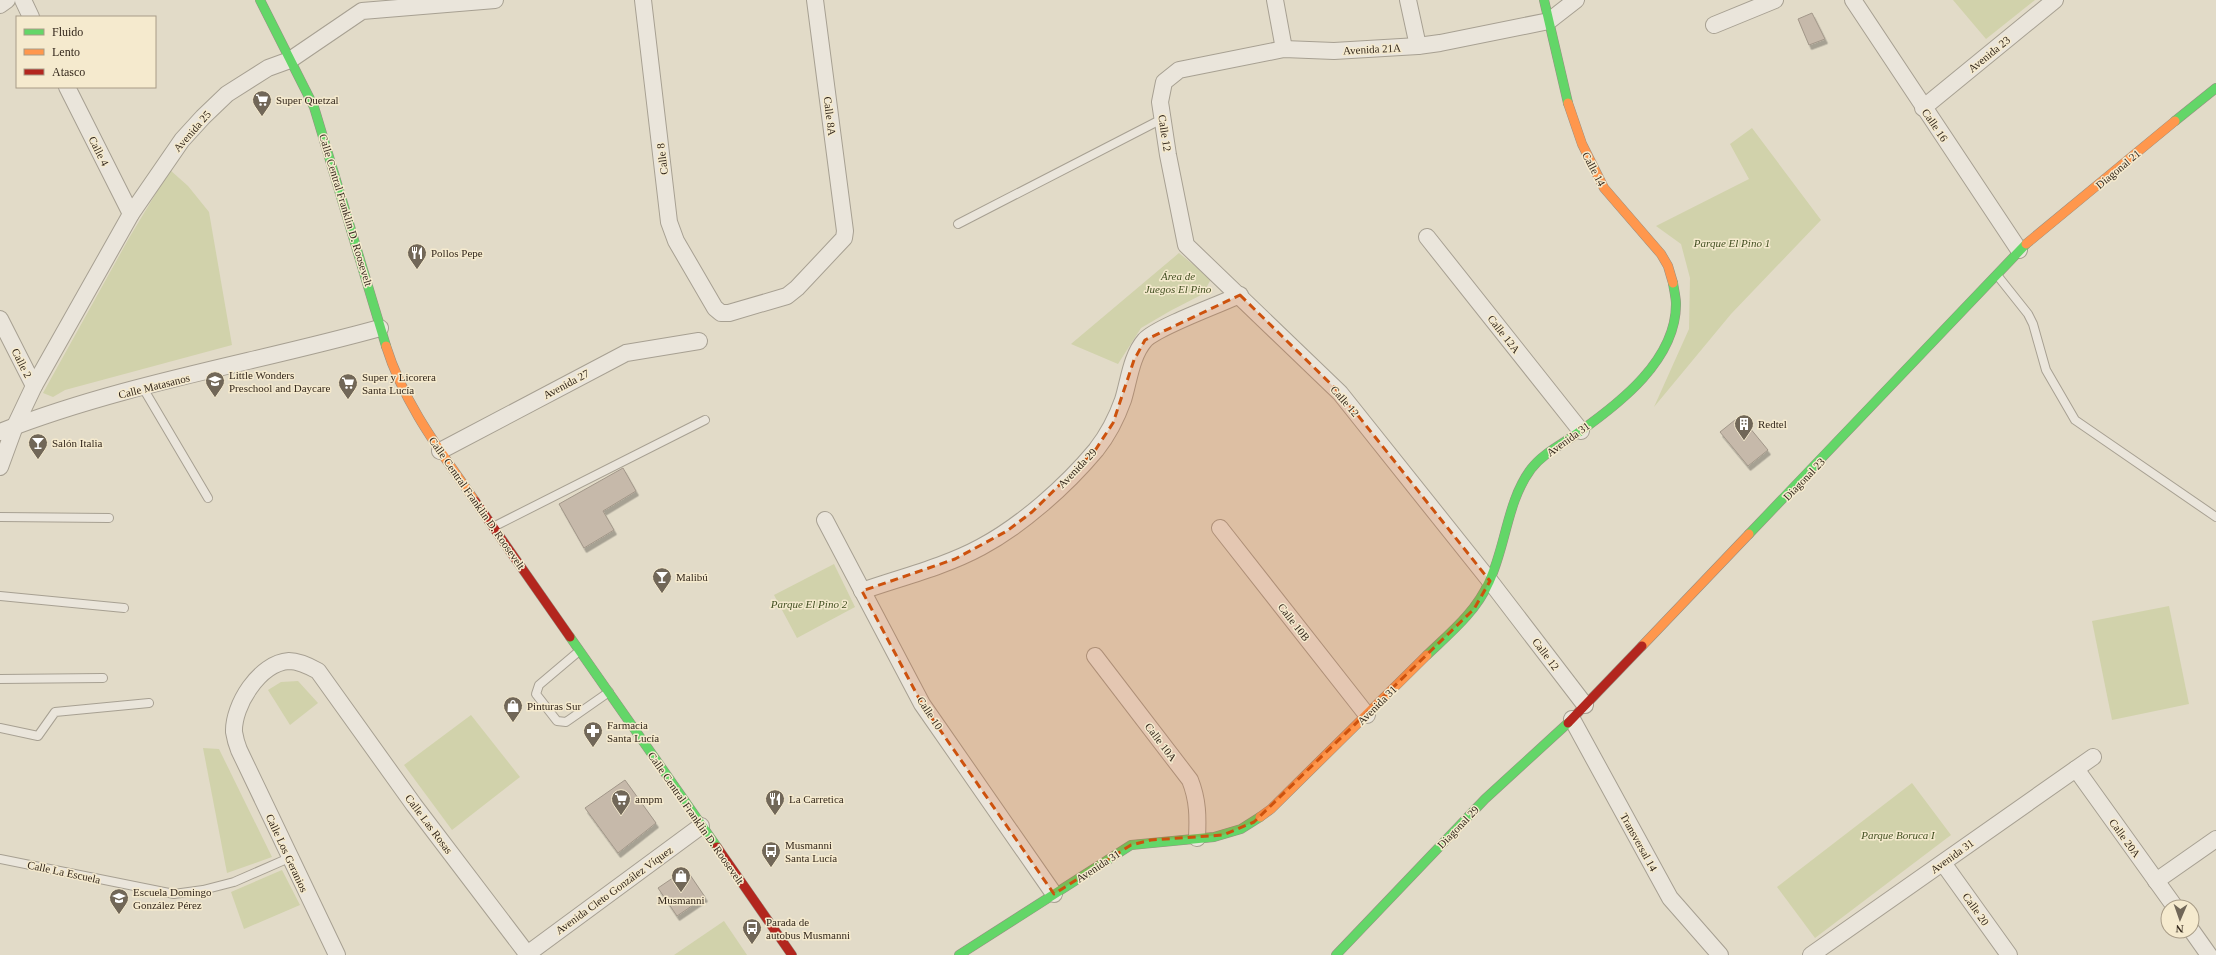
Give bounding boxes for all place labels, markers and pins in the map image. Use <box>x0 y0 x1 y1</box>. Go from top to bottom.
supermarket icon: Super Quetzal <box>251 89 273 117</box>
place label: Super Quetzal <box>276 94 339 106</box>
restaurant icon: Pollos Pepe <box>406 242 428 270</box>
place label: Pollos Pepe <box>431 247 483 259</box>
place label: Little Wonders Preschool and Daycare <box>229 369 331 394</box>
school or university icon: Little Wonders Preschool and Daycare <box>204 370 226 398</box>
place label: Super y Licorera Santa Lucía <box>362 371 436 396</box>
supermarket icon: Super y Licorera Santa Lucía <box>337 372 359 400</box>
building icon: Redtel <box>1733 413 1755 441</box>
place label: Redtel <box>1758 418 1787 430</box>
bar icon: Salón Italia <box>27 432 49 460</box>
place label: Salón Italia <box>52 437 103 449</box>
bar icon: Malibú <box>651 566 673 594</box>
place label: Malibú <box>676 571 708 583</box>
shop icon: Pinturas Sur <box>502 695 524 723</box>
place label: Pinturas Sur <box>527 700 581 712</box>
place label: Farmacia Santa Lucía <box>607 719 659 744</box>
pharmacy icon: Farmacia Santa Lucía <box>582 720 604 748</box>
supermarket icon: ampm <box>610 788 632 816</box>
restaurant icon: La Carretica <box>764 788 786 816</box>
place label: ampm <box>635 793 663 805</box>
place label: La Carretica <box>789 793 844 805</box>
place label: Musmanni Santa Lucía <box>785 839 837 864</box>
bus stop icon: Musmanni Santa Lucía <box>760 840 782 868</box>
shop icon: Musmanni <box>670 865 692 893</box>
place label: Escuela Domingo González Pérez <box>133 886 212 911</box>
school or university icon: Escuela Domingo González Pérez <box>108 887 130 915</box>
place label: Musmanni <box>657 894 705 906</box>
place label: Parada de autobus Musmanni <box>766 916 850 941</box>
bus stop icon: Parada de autobus Musmanni <box>741 917 763 945</box>

